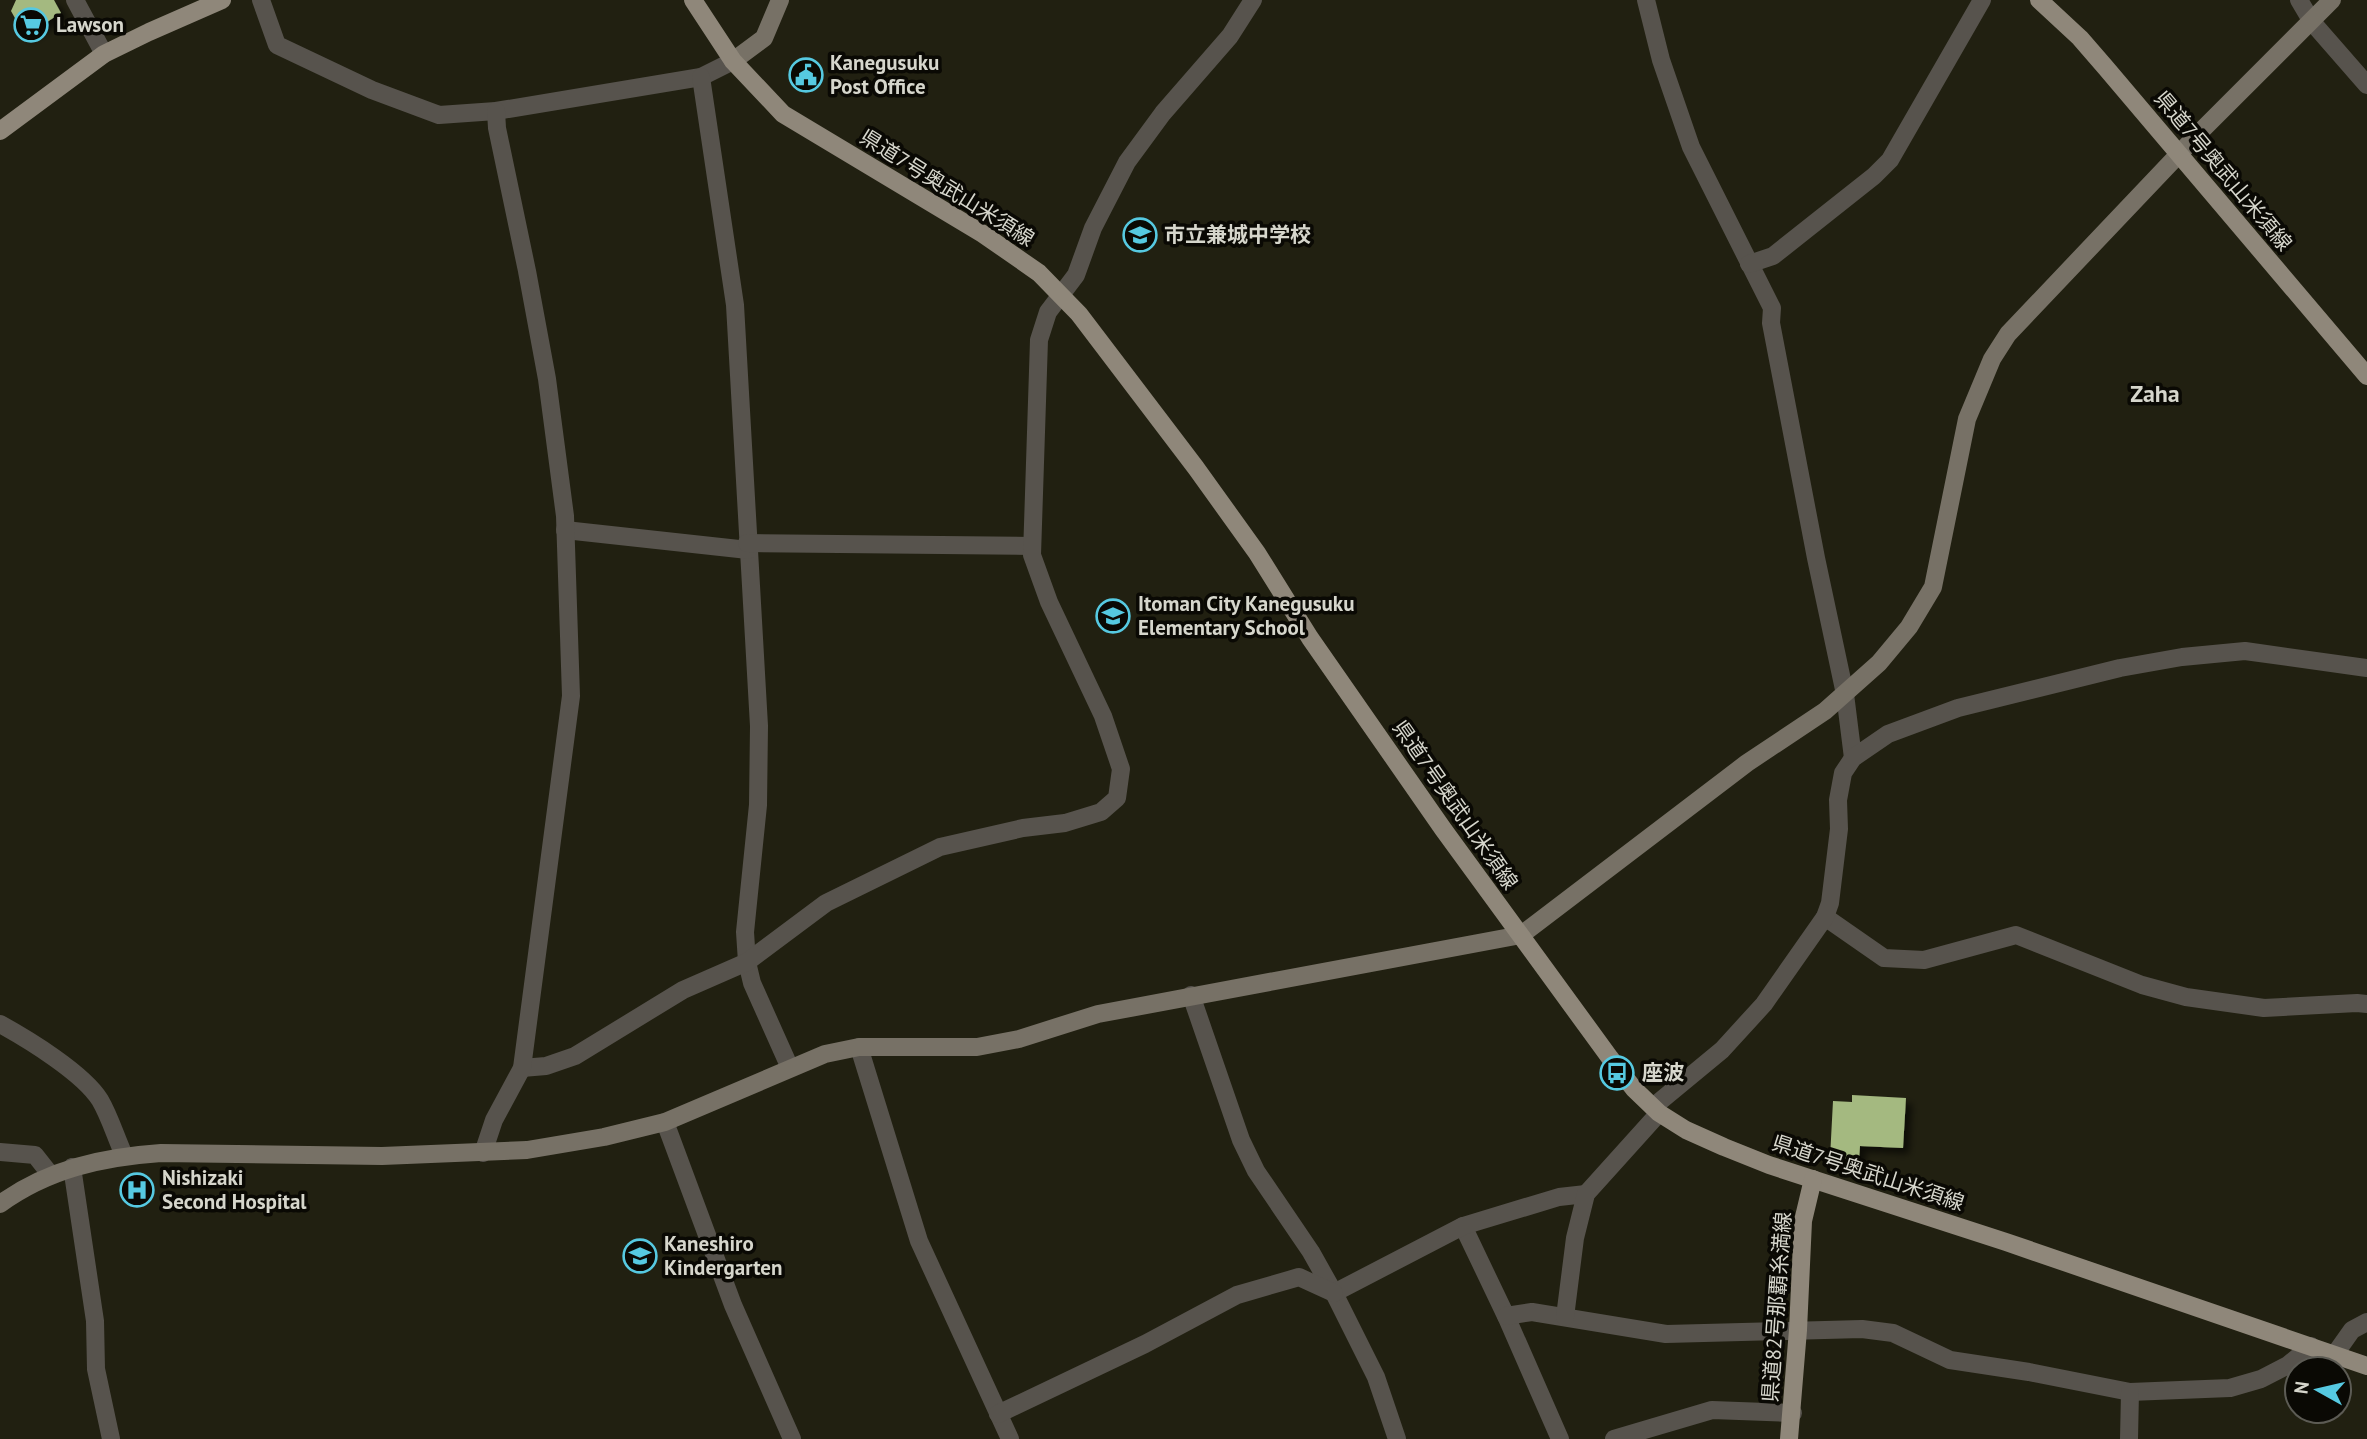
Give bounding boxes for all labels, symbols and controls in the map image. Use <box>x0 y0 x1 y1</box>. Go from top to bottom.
supermarket icon: Lawson <box>12 6 50 44</box>
place label: Lawson <box>56 11 124 38</box>
place label: Kanegusuku Post Office <box>830 49 939 100</box>
public building icon: Kanegusuku Post Office <box>787 56 825 94</box>
street label: 県道7号奥武山米須線 <box>2149 85 2298 256</box>
street label: 県道7号奥武山米須線 <box>855 123 1039 252</box>
school or university icon: 市立兼城中学校 <box>1121 216 1159 254</box>
place label: 市立兼城中学校 <box>1164 221 1311 248</box>
district label: Zaha <box>2130 378 2180 409</box>
place label: Itoman City Kanegusuku Elementary School <box>1138 590 1354 641</box>
school or university icon: Itoman City Kanegusuku Elementary School <box>1094 597 1132 635</box>
street label: 県道7号奥武山米須線 <box>1387 715 1524 895</box>
bus stop icon: 座波 <box>1598 1054 1636 1092</box>
place label: 座波 <box>1642 1059 1684 1086</box>
street label: 県道7号奥武山米須線 <box>1769 1129 1968 1216</box>
place label: Nishizaki Second Hospital <box>162 1164 307 1215</box>
hospital icon: Nishizaki Second Hospital <box>118 1171 156 1209</box>
street label: 県道82号那覇糸満線 <box>1756 1211 1797 1403</box>
place label: Kaneshiro Kindergarten <box>664 1230 782 1281</box>
school or university icon: Kaneshiro Kindergarten <box>621 1237 659 1275</box>
north arrow <box>2283 1355 2353 1425</box>
text: N <box>2288 1380 2314 1395</box>

